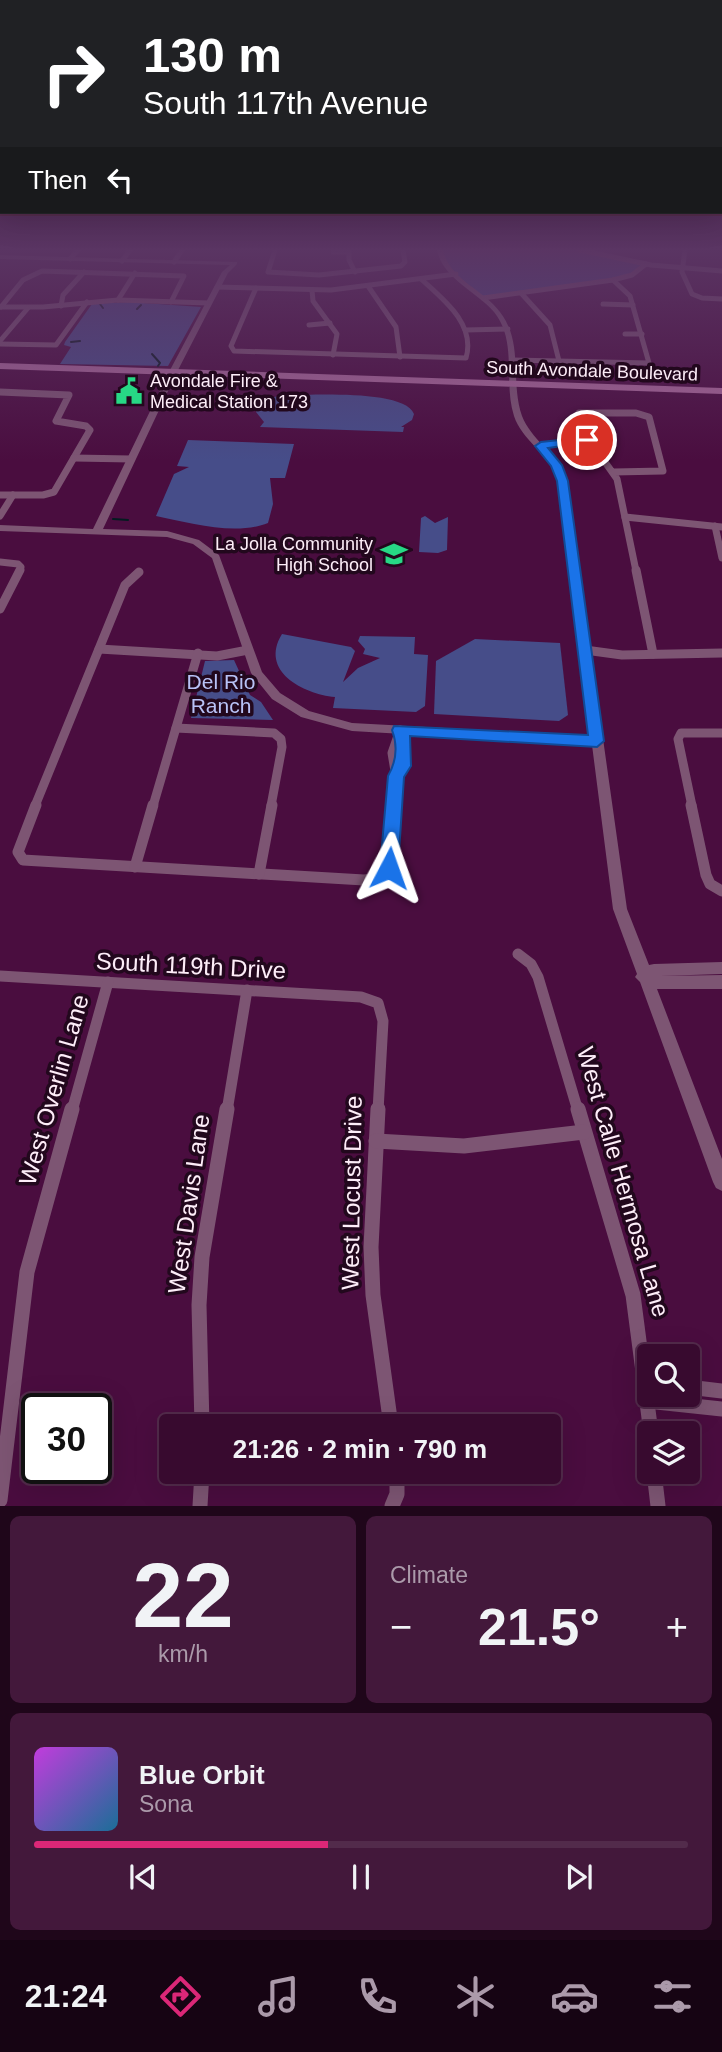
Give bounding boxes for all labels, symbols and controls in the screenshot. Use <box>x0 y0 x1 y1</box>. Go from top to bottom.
icon: right <box>28 28 119 119</box>
text: 130 m <box>143 28 282 82</box>
text: South 117th Avenue <box>143 85 428 121</box>
icon: left <box>101 161 139 199</box>
text: Then <box>28 165 87 195</box>
street label: South Avondale Boulevard <box>486 357 698 385</box>
place label: Avondale Fire & Medical Station 173 <box>150 371 308 412</box>
public building icon: Avondale Fire & Medical Station 173 <box>114 376 144 406</box>
pin <box>557 410 617 470</box>
icon: arrive <box>568 421 606 459</box>
place label: La Jolla Community High School <box>215 534 373 575</box>
school or university icon: La Jolla Community High School <box>379 539 409 569</box>
park label: Del Rio Ranch <box>187 670 255 717</box>
position arrow <box>352 831 426 905</box>
street label: South 119th Drive <box>95 947 287 984</box>
street label: West Overlin Lane <box>13 991 94 1188</box>
street label: West Calle Hermosa Lane <box>572 1044 675 1320</box>
street label: West Locust Drive <box>336 1096 367 1290</box>
street label: West Davis Lane <box>163 1112 214 1295</box>
map controls <box>637 1344 700 1484</box>
button: search <box>637 1344 700 1407</box>
speed limit sign: 30 <box>21 1393 112 1484</box>
button: layers <box>637 1421 700 1484</box>
text: 21:26 · 2 min · 790 m <box>233 1434 487 1464</box>
text: 22 <box>132 1545 234 1646</box>
text: Climate <box>390 1562 468 1588</box>
text: 21.5° <box>478 1598 600 1656</box>
text: − <box>390 1606 412 1648</box>
text: + <box>666 1606 688 1648</box>
text: km/h <box>158 1641 208 1667</box>
text: Blue Orbit <box>139 1760 265 1790</box>
text: Sona <box>139 1791 193 1817</box>
icon: previous <box>124 1858 162 1896</box>
icon: pause <box>342 1858 380 1896</box>
icon: next <box>560 1858 598 1896</box>
icon: directions <box>156 1972 205 2021</box>
icon: music <box>254 1972 303 2021</box>
icon: phone <box>353 1972 402 2021</box>
icon: climate <box>451 1972 500 2021</box>
icon: car <box>550 1972 599 2021</box>
icon: filters <box>648 1972 697 2021</box>
text: 21:24 <box>25 1978 107 2014</box>

